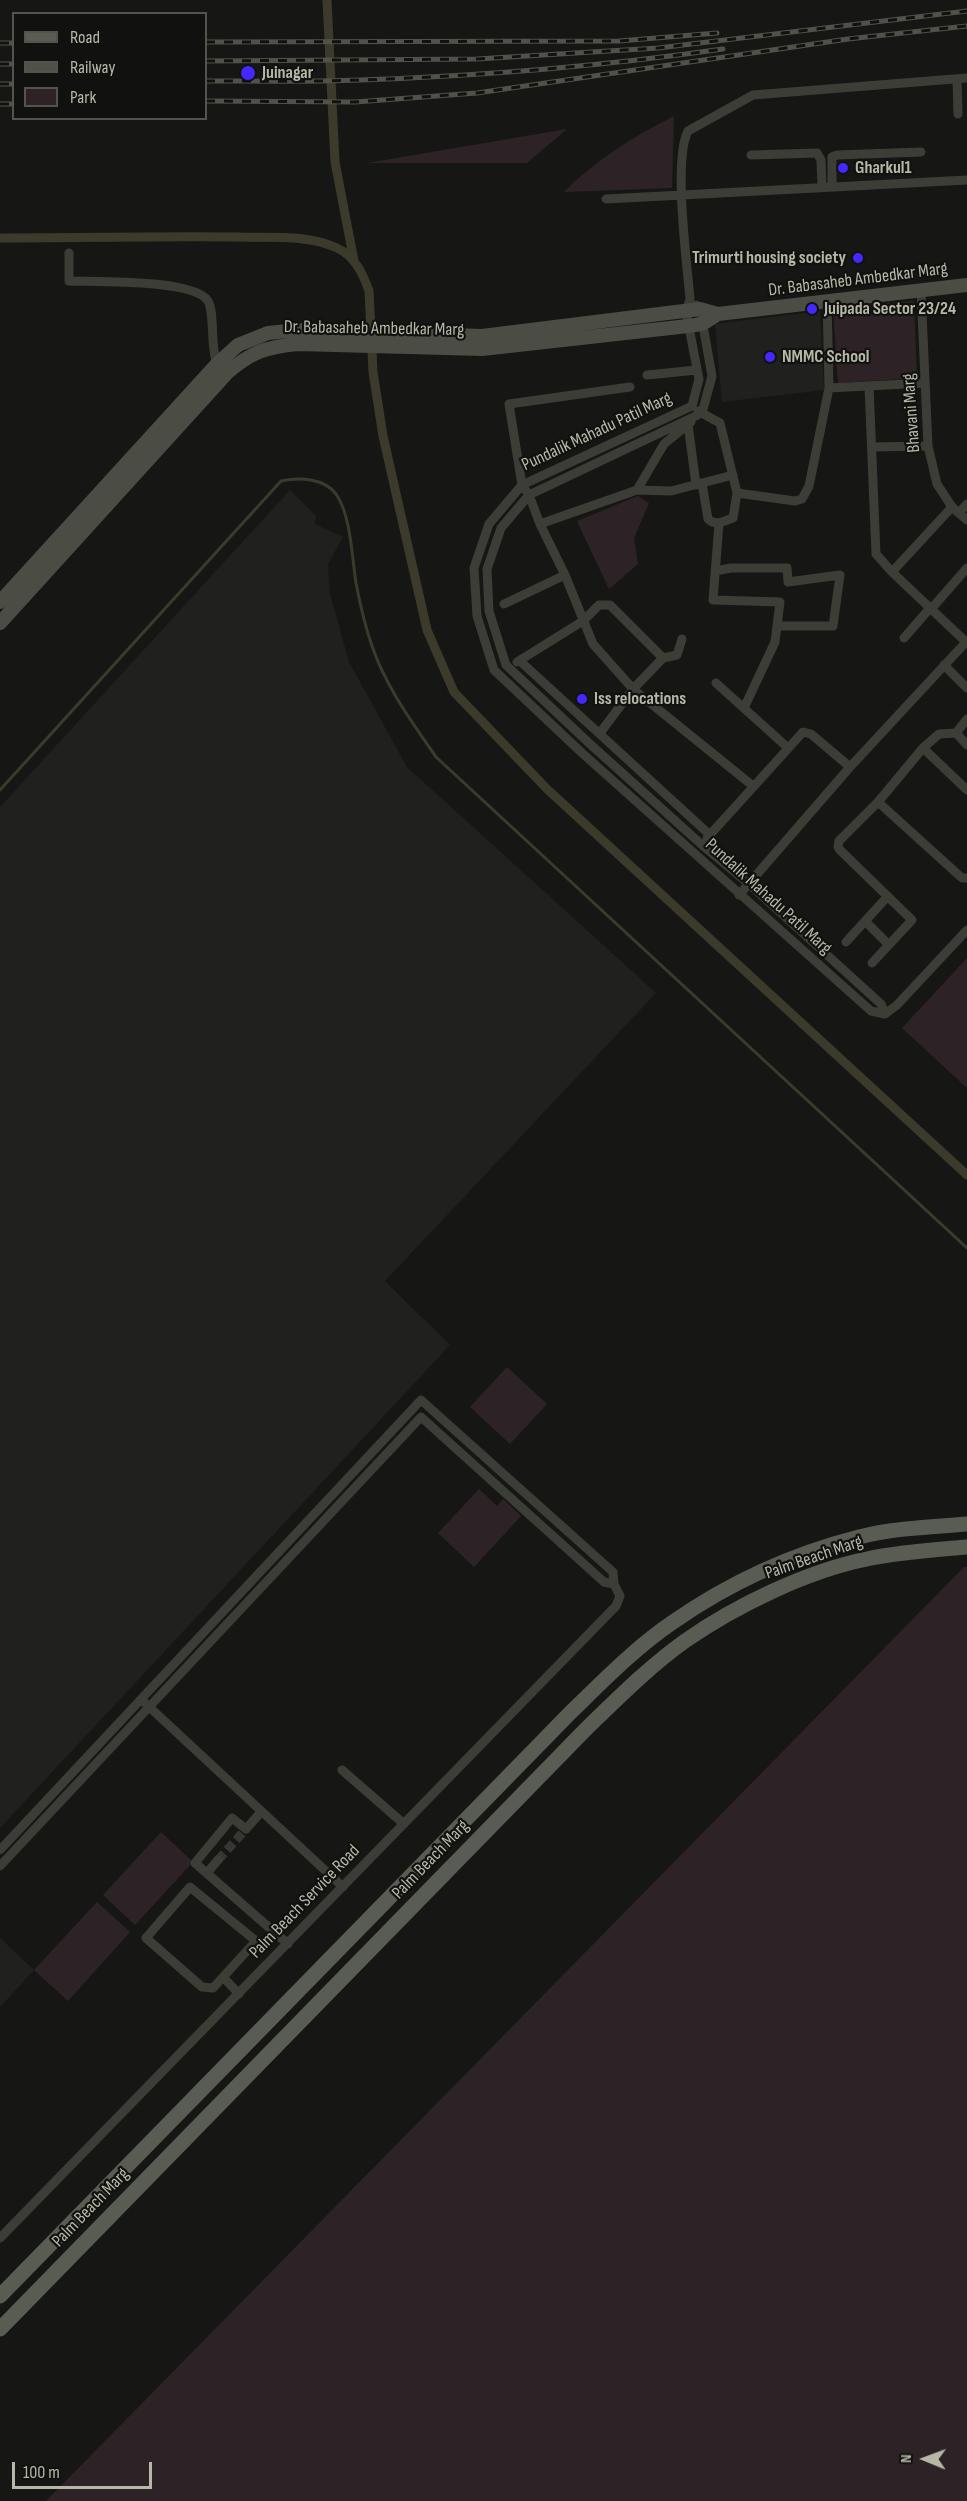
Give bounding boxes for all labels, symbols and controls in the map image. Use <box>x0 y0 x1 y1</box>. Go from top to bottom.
legend <box>12 12 207 120</box>
text: Road <box>70 27 100 48</box>
text: Railway <box>70 57 115 78</box>
place label: Juinagar <box>262 62 313 84</box>
marker: Juinagar <box>239 64 257 82</box>
text: Park <box>70 87 96 108</box>
place label: Gharkul1 <box>855 157 912 179</box>
marker: Gharkul1 <box>836 161 850 175</box>
place label: Trimurti housing society <box>692 247 846 269</box>
marker: Trimurti housing society <box>851 251 865 265</box>
street label: Dr. Babasaheb Ambedkar Marg <box>767 258 949 302</box>
place label: Juipada Sector 23/24 <box>824 298 956 320</box>
marker: Juipada Sector 23/24 <box>805 302 819 316</box>
street label: Dr. Babasaheb Ambedkar Marg <box>284 317 464 341</box>
place label: NMMC School <box>782 346 869 368</box>
marker: NMMC School <box>763 350 777 364</box>
street label: Bhavani Marg <box>898 373 926 453</box>
street label: Pundalik Mahadu Patil Marg <box>519 388 675 476</box>
place label: Iss relocations <box>594 688 686 710</box>
marker: Iss relocations <box>575 692 589 706</box>
street label: Pundalik Mahadu Patil Marg <box>700 834 836 960</box>
street label: Palm Beach Marg <box>763 1531 865 1585</box>
street label: Palm Beach Marg <box>388 1816 474 1904</box>
street label: Palm Beach Service Road <box>245 1841 365 1963</box>
street label: Palm Beach Marg <box>48 2164 134 2252</box>
north arrow <box>895 2429 955 2489</box>
scale bar <box>15 2450 154 2488</box>
text: N <box>897 2454 916 2463</box>
text: 100 m <box>23 2462 60 2483</box>

